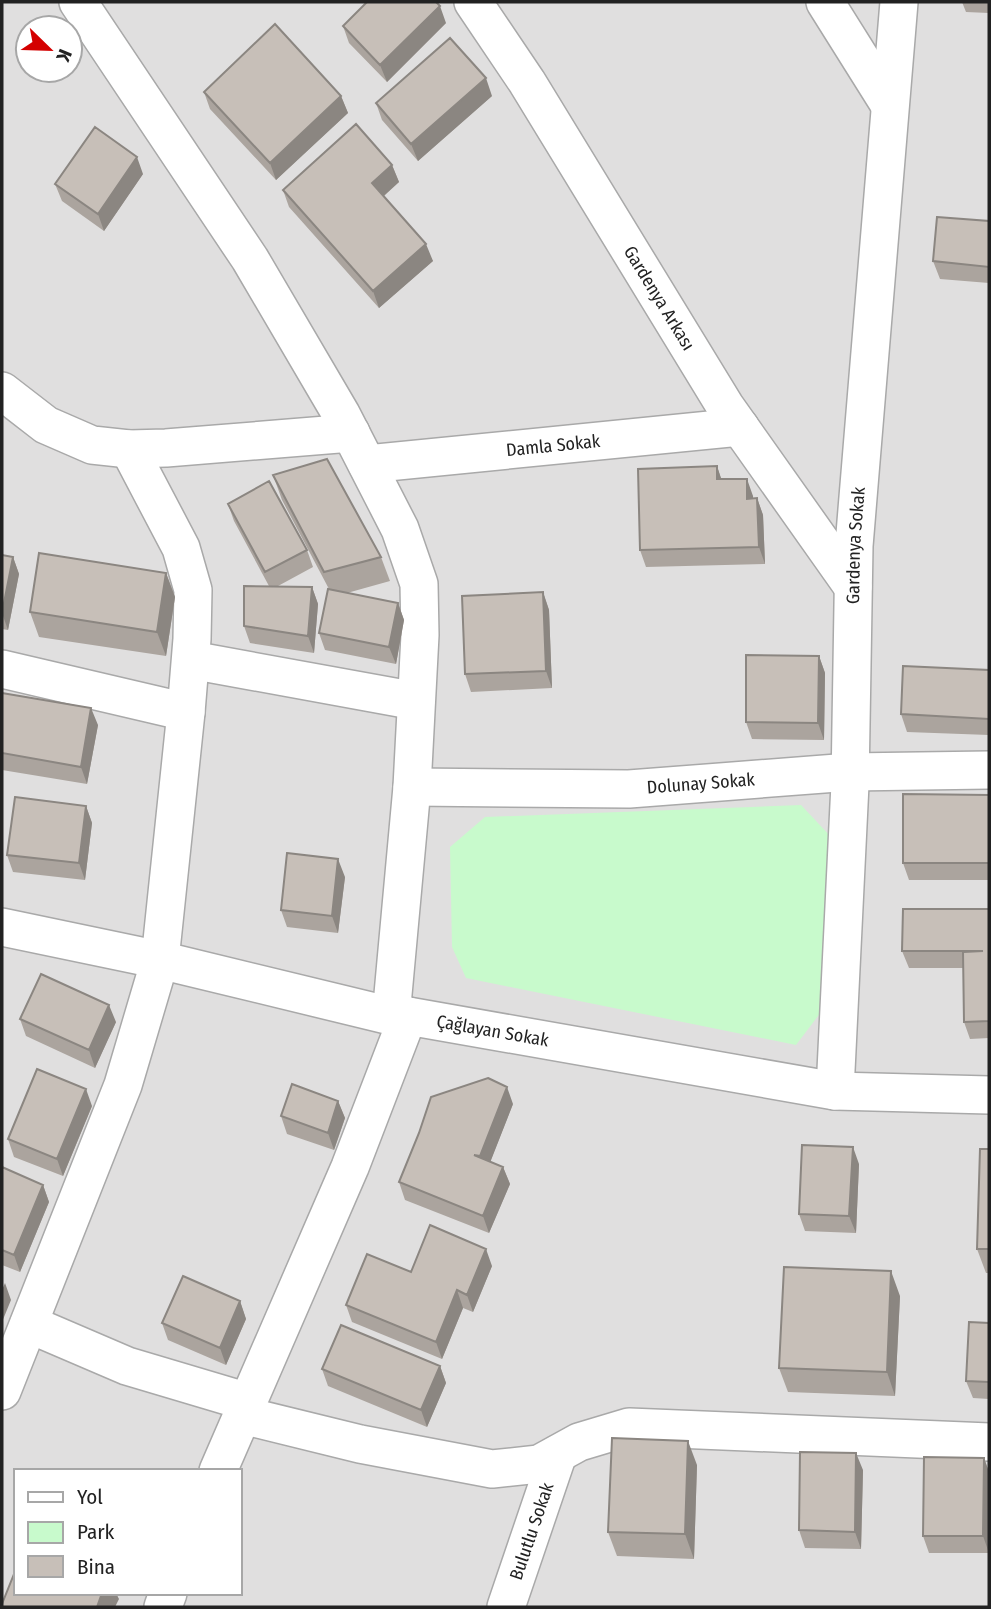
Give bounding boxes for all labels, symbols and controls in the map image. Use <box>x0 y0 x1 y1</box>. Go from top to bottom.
north arrow <box>14 14 84 84</box>
text: K <box>51 46 77 66</box>
street label: Gardenya Arkası <box>619 242 699 355</box>
street label: Damla Sokak <box>505 430 602 461</box>
street label: Gardenya Sokak <box>842 485 870 604</box>
street label: Dolunay Sokak <box>646 768 756 799</box>
street label: Çağlayan Sokak <box>435 1010 551 1052</box>
legend <box>14 1469 242 1595</box>
street label: Bulutlu Sokak <box>505 1479 559 1583</box>
text: Yol <box>77 1484 103 1510</box>
text: Park <box>77 1519 115 1545</box>
text: Bina <box>77 1554 115 1580</box>

